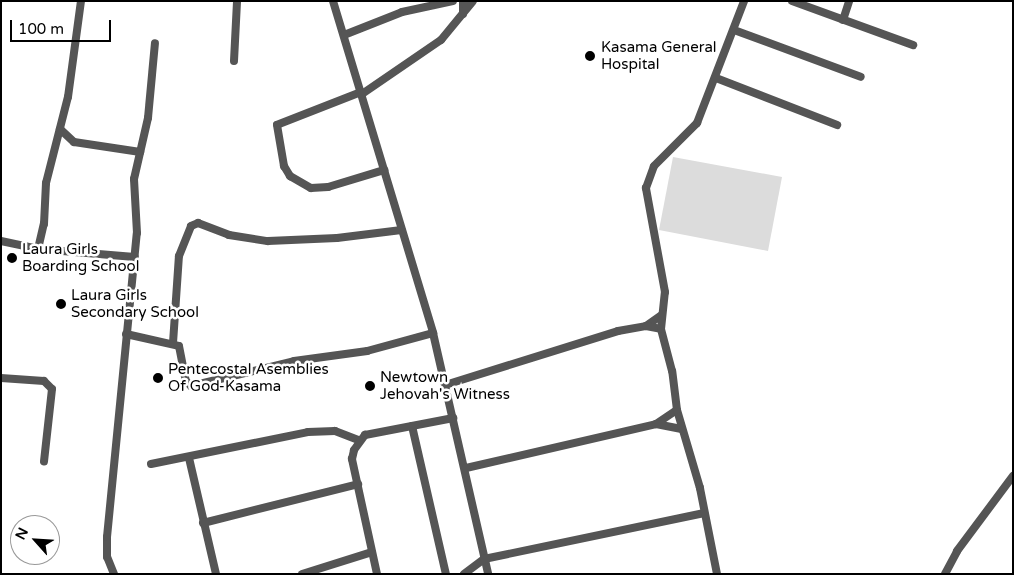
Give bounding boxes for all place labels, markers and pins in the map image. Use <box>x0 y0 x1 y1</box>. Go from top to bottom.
place label: Kasama General Hospital <box>601 38 717 73</box>
marker: Kasama General Hospital <box>583 49 597 63</box>
place label: Laura Girls Boarding School <box>22 240 139 275</box>
marker: Laura Girls Boarding School <box>6 252 18 264</box>
place label: Laura Girls Secondary School <box>71 286 199 321</box>
marker: Laura Girls Secondary School <box>55 298 67 310</box>
place label: Pentecostal Asemblies Of God-Kasama <box>168 360 329 395</box>
place label: Newtown Jehovah's Witness <box>380 368 510 403</box>
marker: Pentecostal Asemblies Of God-Kasama <box>152 372 164 384</box>
marker: Newtown Jehovah's Witness <box>364 380 376 392</box>

